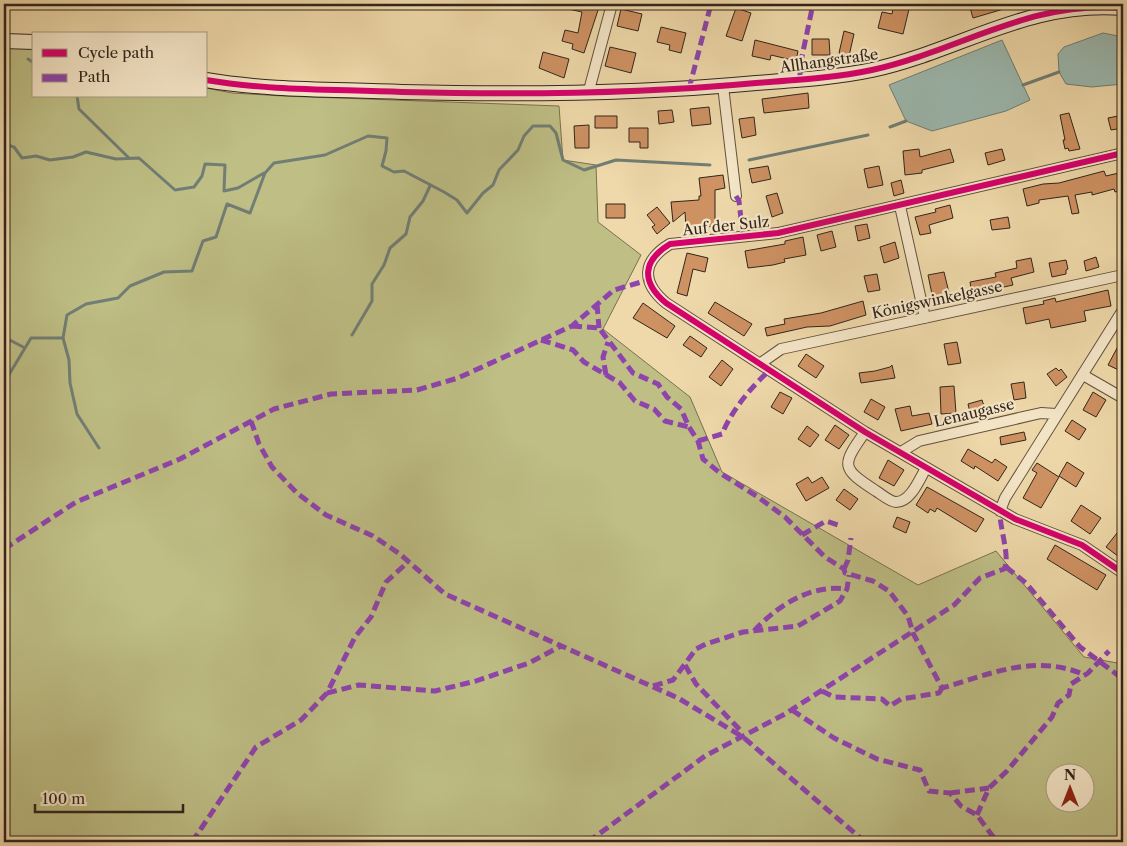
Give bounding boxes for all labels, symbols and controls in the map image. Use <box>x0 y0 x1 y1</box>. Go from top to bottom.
legend <box>32 32 208 98</box>
text: Cycle path <box>78 43 155 62</box>
street label: Allhangstraße <box>777 44 879 77</box>
text: Path <box>78 67 111 86</box>
street label: Auf der Sulz <box>680 211 771 240</box>
street label: Königswinkelgasse <box>870 276 1004 323</box>
street label: Lenaugasse <box>932 394 1016 431</box>
north arrow <box>1044 764 1094 814</box>
text: N <box>1064 766 1076 784</box>
scale bar <box>35 781 182 813</box>
text: 100 m <box>42 789 85 808</box>

